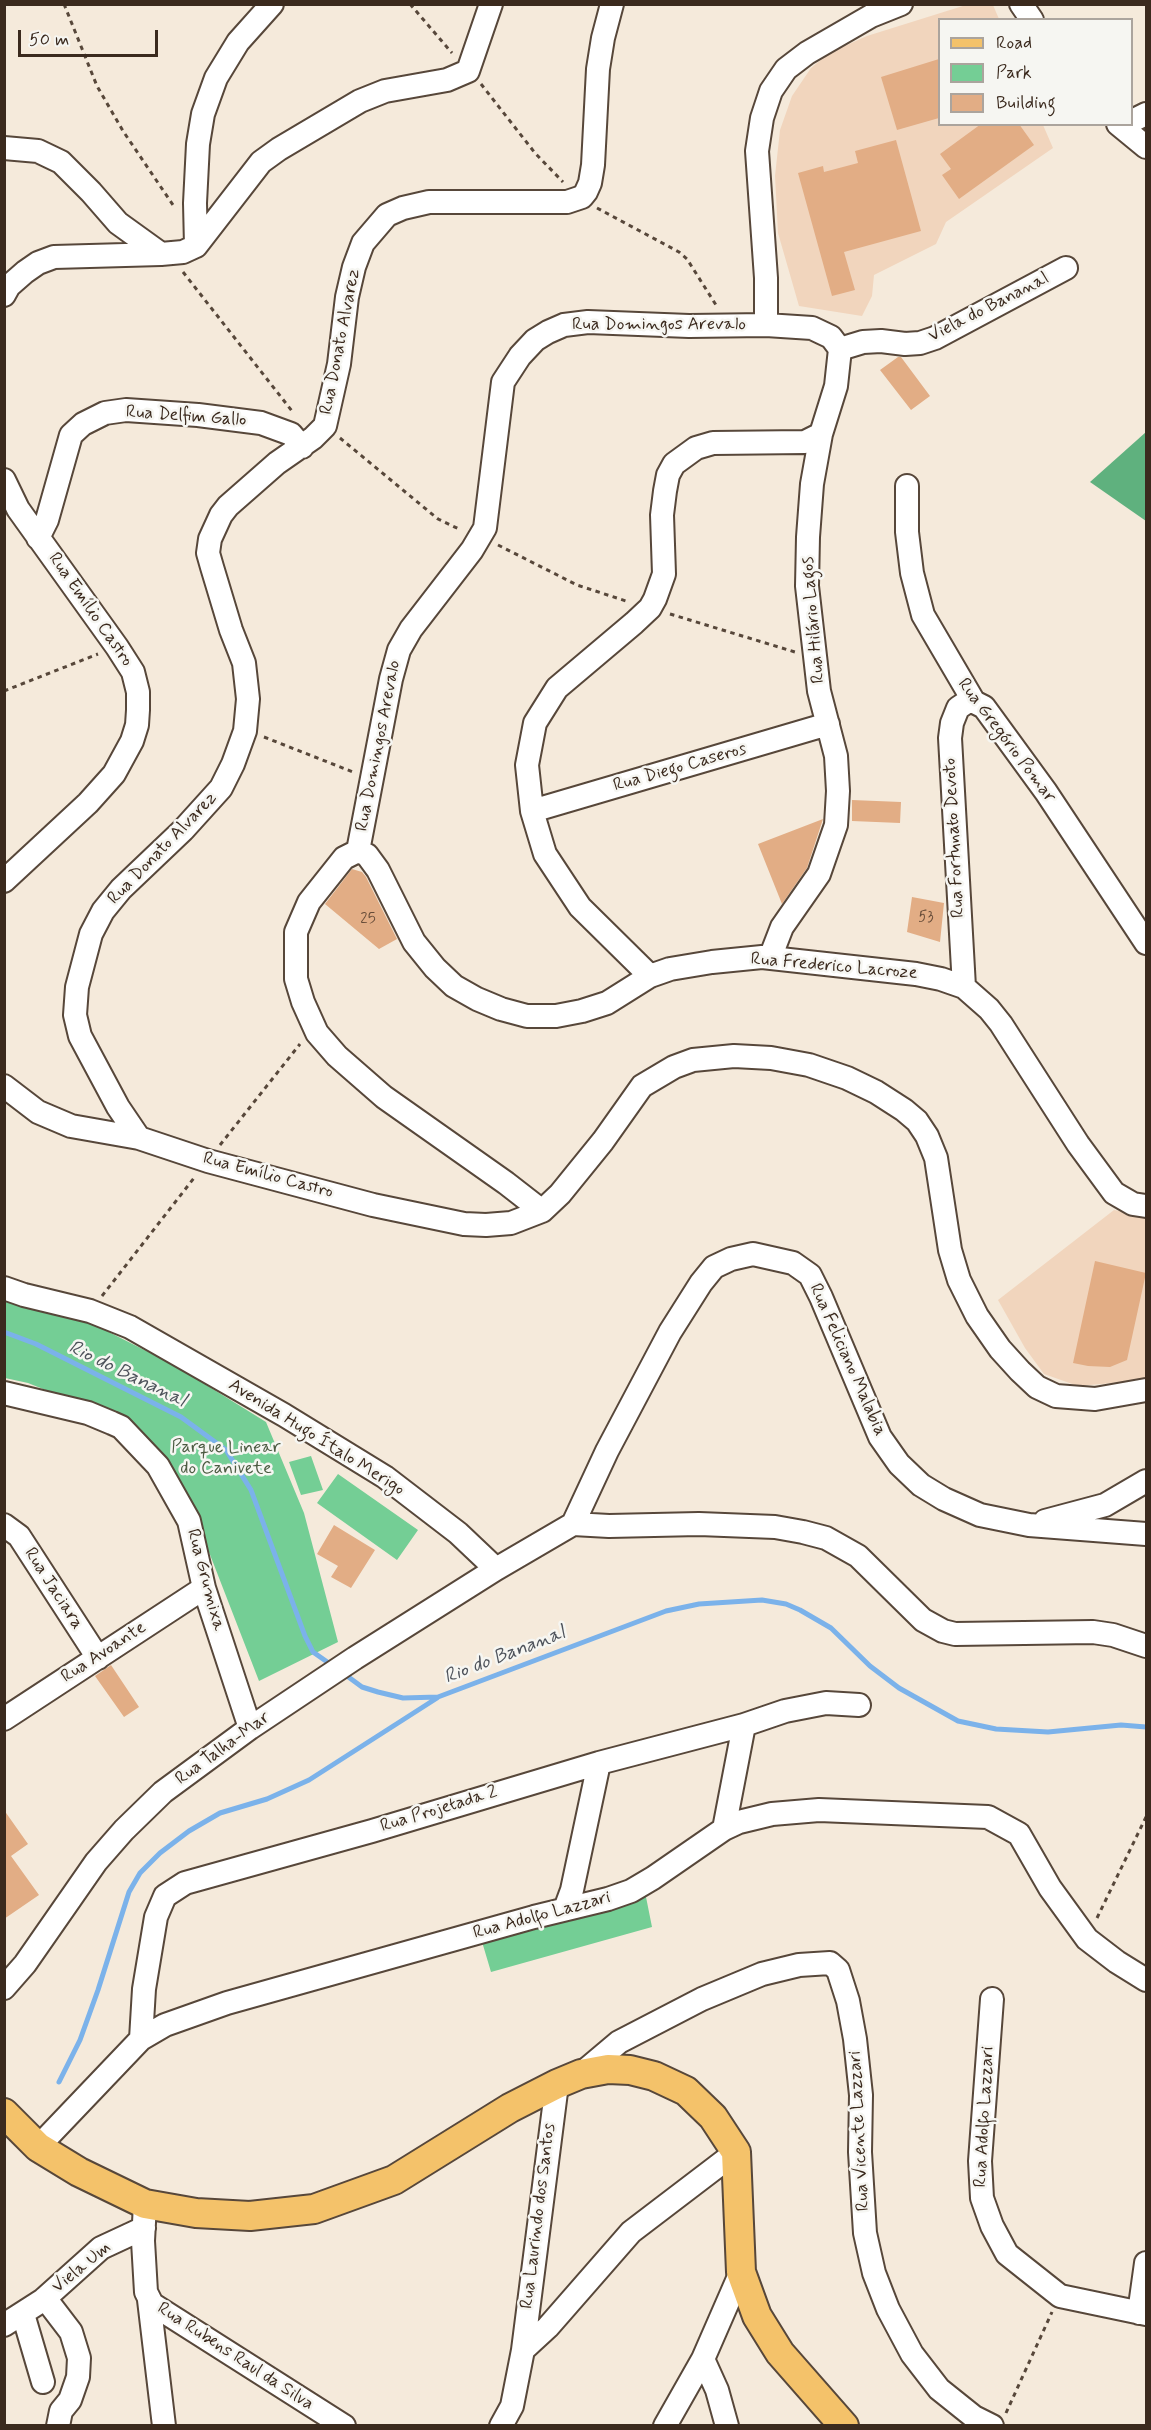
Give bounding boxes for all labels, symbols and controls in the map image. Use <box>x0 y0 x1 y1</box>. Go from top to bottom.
scale bar <box>21 18 160 56</box>
legend <box>938 18 1133 126</box>
text: 50 m <box>29 28 69 52</box>
text: Road <box>996 31 1032 55</box>
text: Park <box>996 61 1032 85</box>
text: Building <box>996 91 1056 115</box>
street label: Rua Donato Alvarez <box>316 267 366 417</box>
street label: Viela do Bananal <box>925 268 1053 348</box>
street label: Rua Domingos Arevalo <box>572 314 746 336</box>
street label: Rua Delfim Gallo <box>125 402 247 432</box>
street label: Rua Emílio Castro <box>43 549 137 671</box>
street label: Rua Hilário Lagos <box>798 556 830 684</box>
street label: Rua Domingos Arevalo <box>352 659 406 833</box>
street label: Rua Gregório Pomar <box>952 675 1060 807</box>
street label: Rua Diego Caseros <box>611 739 749 797</box>
street label: Rua Fortunato Devoto <box>940 758 970 918</box>
street label: Rua Donato Alvarez <box>104 788 222 910</box>
house number: 53 <box>918 909 934 927</box>
house number: 25 <box>360 911 376 929</box>
street label: Rua Frederico Lacroze <box>750 949 918 985</box>
street label: Rua Emílio Castro <box>201 1148 335 1204</box>
street label: Rua Feliciano Malabia <box>804 1280 890 1440</box>
water label: Rio do Bananal <box>64 1336 190 1414</box>
street label: Avenida Hugo Ítalo Merigo <box>224 1375 408 1501</box>
park label: Parque Linear do Canivete <box>171 1437 281 1480</box>
street label: Rua Grumixa <box>181 1527 229 1633</box>
street label: Rua Jaciara <box>19 1544 87 1634</box>
street label: Rua Avoante <box>57 1618 151 1688</box>
water label: Rio do Bananal <box>441 1622 569 1690</box>
street label: Rua Talha-Mar <box>172 1708 274 1790</box>
street label: Rua Projetada 2 <box>378 1782 500 1838</box>
street label: Rua Adolfo Lazzari <box>471 1887 613 1945</box>
street label: Rua Adolfo Lazzari <box>971 2046 999 2188</box>
street label: Rua Vicente Lazzari <box>845 2050 875 2212</box>
street label: Rua Laurindo dos Santos <box>517 2122 561 2310</box>
street label: Viela Um <box>48 2238 116 2298</box>
street label: Rua Rubens Raul da Silva <box>153 2298 317 2416</box>

